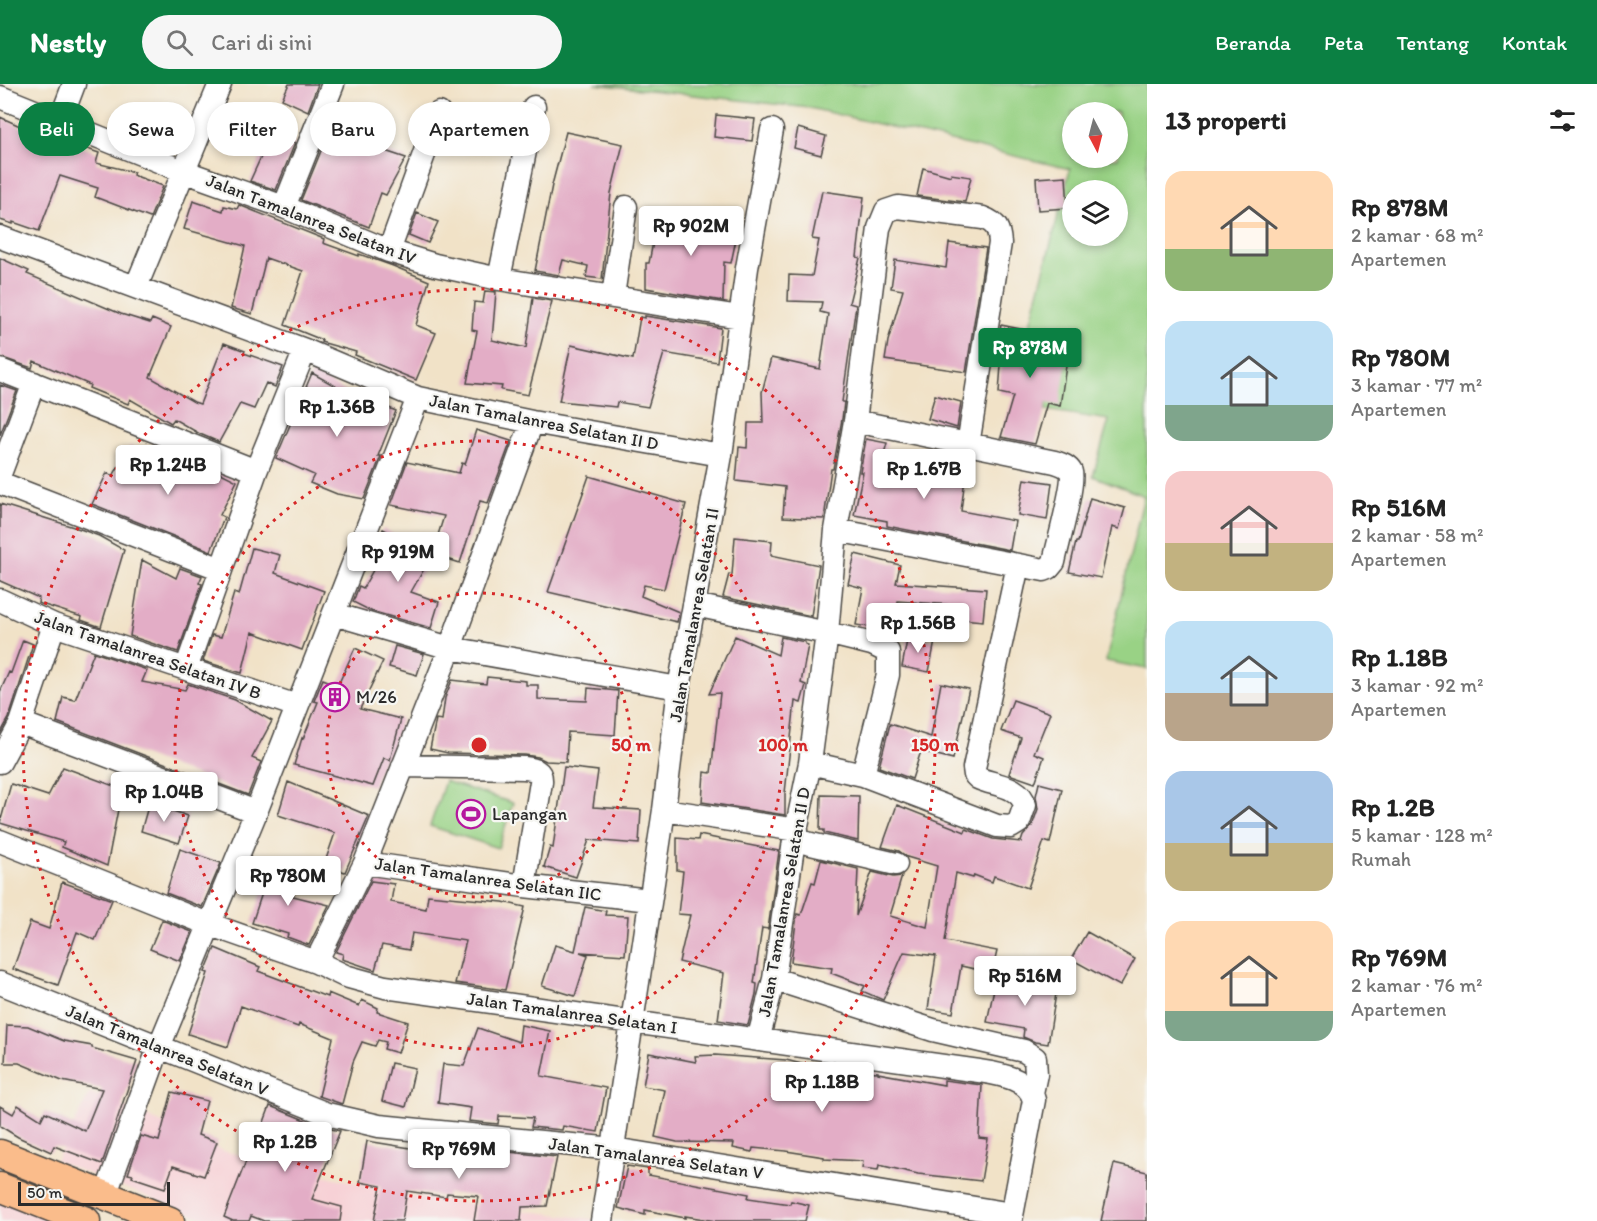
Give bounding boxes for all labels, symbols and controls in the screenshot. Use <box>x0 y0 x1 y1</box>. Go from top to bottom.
search box <box>142 15 562 69</box>
text: Nestly <box>30 25 106 59</box>
icon: search <box>163 26 196 59</box>
text: Cari di sini <box>211 29 312 56</box>
text: Beranda <box>1215 30 1291 55</box>
text: Peta <box>1324 30 1364 55</box>
text: Tentang <box>1397 30 1469 55</box>
text: Kontak <box>1502 30 1567 55</box>
chip: Beli <box>18 102 95 156</box>
chip: Sewa <box>107 102 195 156</box>
chip: Filter <box>207 102 298 156</box>
chip: Baru <box>310 102 396 156</box>
chip: Apartemen <box>408 102 550 156</box>
north arrow <box>1062 102 1128 168</box>
map controls <box>1062 102 1128 246</box>
text: 13 properti <box>1165 104 1287 136</box>
icon: filters <box>1546 104 1579 137</box>
street label: Jalan Tamalanrea Selatan IV <box>203 169 419 269</box>
button: layers <box>1062 180 1128 246</box>
text: Rp 878M <box>1351 191 1449 223</box>
icon: home <box>1213 195 1285 267</box>
pin: Rp 902M <box>636 206 746 257</box>
text: Rp 902M <box>653 213 729 237</box>
text: 2 kamar · 68 m² <box>1351 223 1484 247</box>
text: Apartemen <box>1351 247 1446 271</box>
pin: Rp 878M <box>975 328 1085 379</box>
text: Rp 878M <box>992 335 1068 359</box>
text: Rp 780M <box>1351 341 1450 373</box>
icon: home <box>1213 345 1285 417</box>
text: 3 kamar · 77 m² <box>1351 373 1482 397</box>
pin: Rp 1.36B <box>275 387 399 438</box>
street label: Jalan Tamalanrea Selatan II D <box>428 389 661 455</box>
text: Rp 1.36B <box>299 394 375 418</box>
text: Apartemen <box>1351 397 1446 421</box>
pin: Rp 1.24B <box>106 445 230 496</box>
pin: Rp 1.67B <box>862 449 986 500</box>
text: Rp 1.24B <box>130 452 206 476</box>
text: Rp 1.67B <box>887 456 961 480</box>
text: Rp 516M <box>1351 491 1447 523</box>
icon: home <box>1213 495 1285 567</box>
street label: Jalan Tamalanrea Selatan II <box>664 506 724 724</box>
text: 2 kamar · 58 m² <box>1351 523 1483 547</box>
pin: Rp 919M <box>343 532 453 583</box>
text: Rp 919M <box>361 539 435 563</box>
text: Apartemen <box>1351 547 1446 571</box>
pin: Rp 1.56B <box>856 603 980 654</box>
street label: Jalan Tamalanrea Selatan IV B <box>32 606 264 704</box>
text: Rp 1.56B <box>880 610 956 634</box>
text: Rp 1.18B <box>1351 641 1448 673</box>
icon: home <box>1213 645 1285 717</box>
text: 3 kamar · 92 m² <box>1351 673 1483 697</box>
building icon: M/26 <box>319 681 351 713</box>
place label: M/26 <box>356 686 397 708</box>
text: Apartemen <box>1351 697 1446 721</box>
text: 50 m <box>611 734 652 756</box>
text: 100 m <box>758 734 809 756</box>
text: 150 m <box>911 734 960 756</box>
centre of rings <box>469 735 489 755</box>
pin: Rp 1.04B <box>102 772 226 823</box>
text: Rp 1.04B <box>125 779 203 803</box>
street label: Jalan Tamalanrea Selatan II D <box>753 785 815 1019</box>
text: Rp 1.2B <box>1351 791 1435 823</box>
icon: home <box>1213 795 1285 867</box>
sports icon: Lapangan <box>455 798 487 830</box>
place label: Lapangan <box>492 803 567 825</box>
text: 5 kamar · 128 m² <box>1351 823 1493 847</box>
text: Rumah <box>1351 847 1411 871</box>
street label: Jalan Tamalanrea Selatan IIC <box>373 852 603 906</box>
pin: Rp 780M <box>233 856 343 907</box>
text: Rp 780M <box>250 863 326 887</box>
text: Rp 769M <box>1351 941 1448 973</box>
icon: home <box>1213 945 1285 1017</box>
pin: Rp 516M <box>970 956 1080 1007</box>
text: Rp 516M <box>988 963 1062 987</box>
text: 2 kamar · 76 m² <box>1351 973 1483 997</box>
street label: Jalan Tamalanrea Selatan I <box>465 987 679 1039</box>
text: Apartemen <box>1351 997 1446 1021</box>
street label: Jalan Tamalanrea Selatan V <box>63 999 272 1101</box>
pin: Rp 1.18B <box>760 1062 884 1113</box>
text: Rp 1.18B <box>785 1069 859 1093</box>
pin: Rp 1.2B <box>230 1122 340 1173</box>
text: Rp 1.2B <box>253 1129 317 1153</box>
pin: Rp 769M <box>404 1129 514 1180</box>
street label: Jalan Tamalanrea Selatan V <box>547 1132 765 1184</box>
text: Rp 769M <box>422 1136 496 1160</box>
scale bar <box>18 1179 170 1206</box>
text: 50 m <box>27 1183 62 1202</box>

